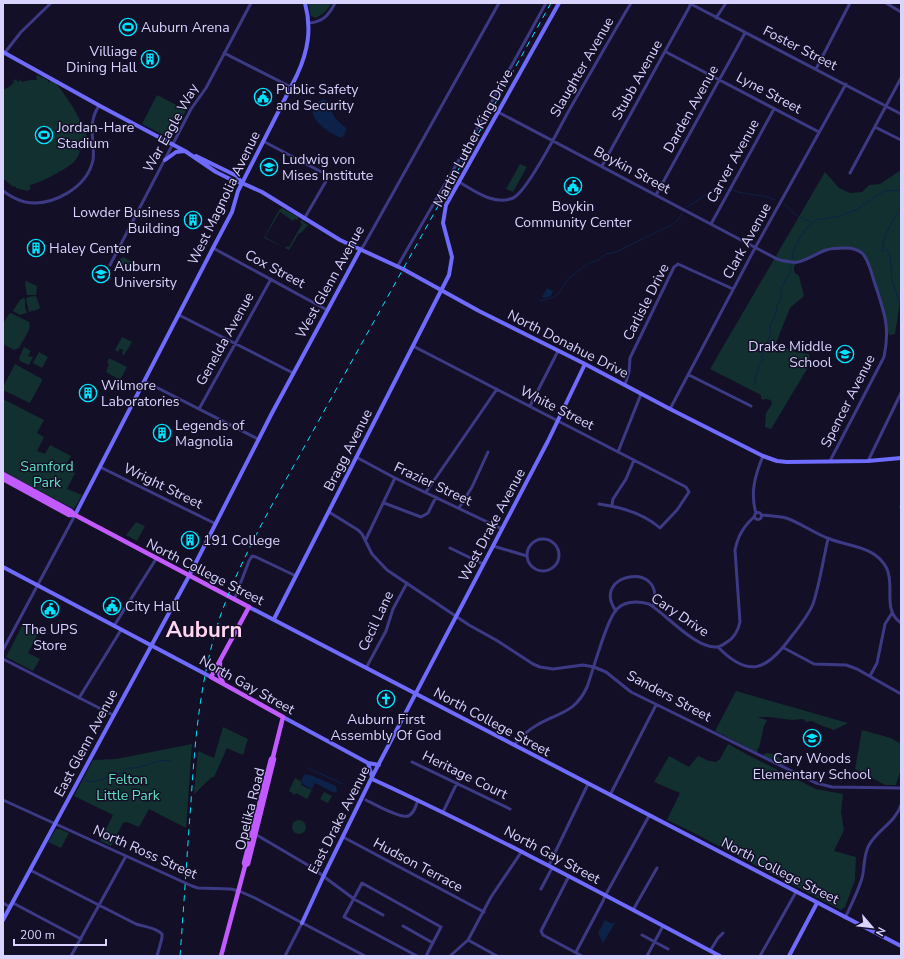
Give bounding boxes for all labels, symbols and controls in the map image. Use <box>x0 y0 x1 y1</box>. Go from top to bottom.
street label: Slaughter Avenue <box>546 13 618 121</box>
sports icon: Auburn Arena <box>118 17 138 37</box>
place label: Auburn Arena <box>141 18 230 37</box>
street label: Foster Street <box>760 21 840 75</box>
street label: Stubb Avenue <box>607 37 667 123</box>
place label: Villiage Dining Hall <box>66 42 138 77</box>
building icon: Villiage Dining Hall <box>140 49 160 69</box>
street label: Darden Avenue <box>659 62 723 156</box>
street label: Martin Luther King Drive <box>429 66 517 210</box>
street label: Lyne Street <box>733 68 805 118</box>
street label: War Eagle Way <box>139 80 204 176</box>
place label: Public Safety and Security <box>276 80 359 115</box>
public building icon: Public Safety and Security <box>253 87 273 107</box>
street label: Carver Avenue <box>702 116 764 206</box>
place label: Jordan-Hare Stadium <box>56 118 134 153</box>
sports icon: Jordan-Hare Stadium <box>34 125 54 145</box>
street label: West Magnolia Avenue <box>183 128 265 268</box>
street label: Boykin Street <box>590 142 674 198</box>
place label: Ludwig von Mises Institute <box>282 150 373 185</box>
school or university icon: Ludwig von Mises Institute <box>259 157 279 177</box>
public building icon: Boykin Community Center <box>563 176 583 196</box>
place label: Boykin Community Center <box>514 197 632 232</box>
street label: Clark Avenue <box>718 200 776 282</box>
place label: Lowder Business Building <box>73 203 180 238</box>
building icon: Lowder Business Building <box>183 210 203 230</box>
street label: West Glenn Avenue <box>291 222 369 342</box>
building icon: Haley Center <box>26 238 46 258</box>
place label: Haley Center <box>49 239 131 258</box>
street label: Cox Street <box>242 245 309 293</box>
place label: Auburn University <box>114 257 178 292</box>
street label: Carlisle Drive <box>618 260 674 344</box>
school or university icon: Auburn University <box>91 264 111 284</box>
street label: Genelda Avenue <box>191 289 259 389</box>
street label: North Donahue Drive <box>504 305 632 383</box>
place label: Drake Middle School <box>748 337 833 372</box>
school or university icon: Drake Middle School <box>835 344 855 364</box>
street label: Spencer Avenue <box>816 351 880 451</box>
place label: Wilmore Laboratories <box>101 376 180 411</box>
street label: White Street <box>517 381 597 435</box>
building icon: Wilmore Laboratories <box>78 383 98 403</box>
street label: Bragg Avenue <box>319 406 377 494</box>
place label: Legends of Magnolia <box>175 416 245 451</box>
building icon: Legends of Magnolia <box>152 423 172 443</box>
park label: Samford Park <box>20 457 74 492</box>
street label: Frazier Street <box>391 458 475 510</box>
street label: Wright Street <box>120 459 206 513</box>
street label: West Drake Avenue <box>454 465 530 585</box>
building icon: 191 College <box>180 530 200 550</box>
place label: 191 College <box>203 531 280 550</box>
street label: North College Street <box>143 534 267 610</box>
street label: Cecil Lane <box>354 588 398 654</box>
street label: Cary Drive <box>647 589 713 641</box>
public building icon: City Hall <box>102 596 122 616</box>
place label: City Hall <box>125 597 181 616</box>
public building icon: The UPS Store <box>40 599 60 619</box>
district label: Auburn <box>166 615 242 645</box>
place label: The UPS Store <box>22 620 78 655</box>
street label: North Gay Street <box>196 651 298 719</box>
street label: Sanders Street <box>623 666 715 726</box>
street label: North College Street <box>430 683 554 761</box>
street label: East Glenn Avenue <box>50 686 122 800</box>
church icon: Auburn First Assembly Of God <box>376 689 396 709</box>
place label: Auburn First Assembly Of God <box>330 710 442 745</box>
school or university icon: Cary Woods Elementary School <box>802 728 822 748</box>
street label: Heritage Court <box>419 746 511 804</box>
place label: Cary Woods Elementary School <box>753 749 872 784</box>
street label: East Drake Avenue <box>304 763 374 877</box>
street label: Opelika Road <box>231 766 269 852</box>
park label: Felton Little Park <box>96 770 161 805</box>
street label: North Ross Street <box>90 820 200 884</box>
street label: North Gay Street <box>501 822 604 888</box>
street label: Hudson Terrace <box>370 833 466 897</box>
street label: North College Street <box>718 833 842 909</box>
north arrow <box>852 907 892 947</box>
scale bar <box>14 921 106 947</box>
text: N <box>872 924 889 939</box>
text: 200 m <box>20 927 55 943</box>

